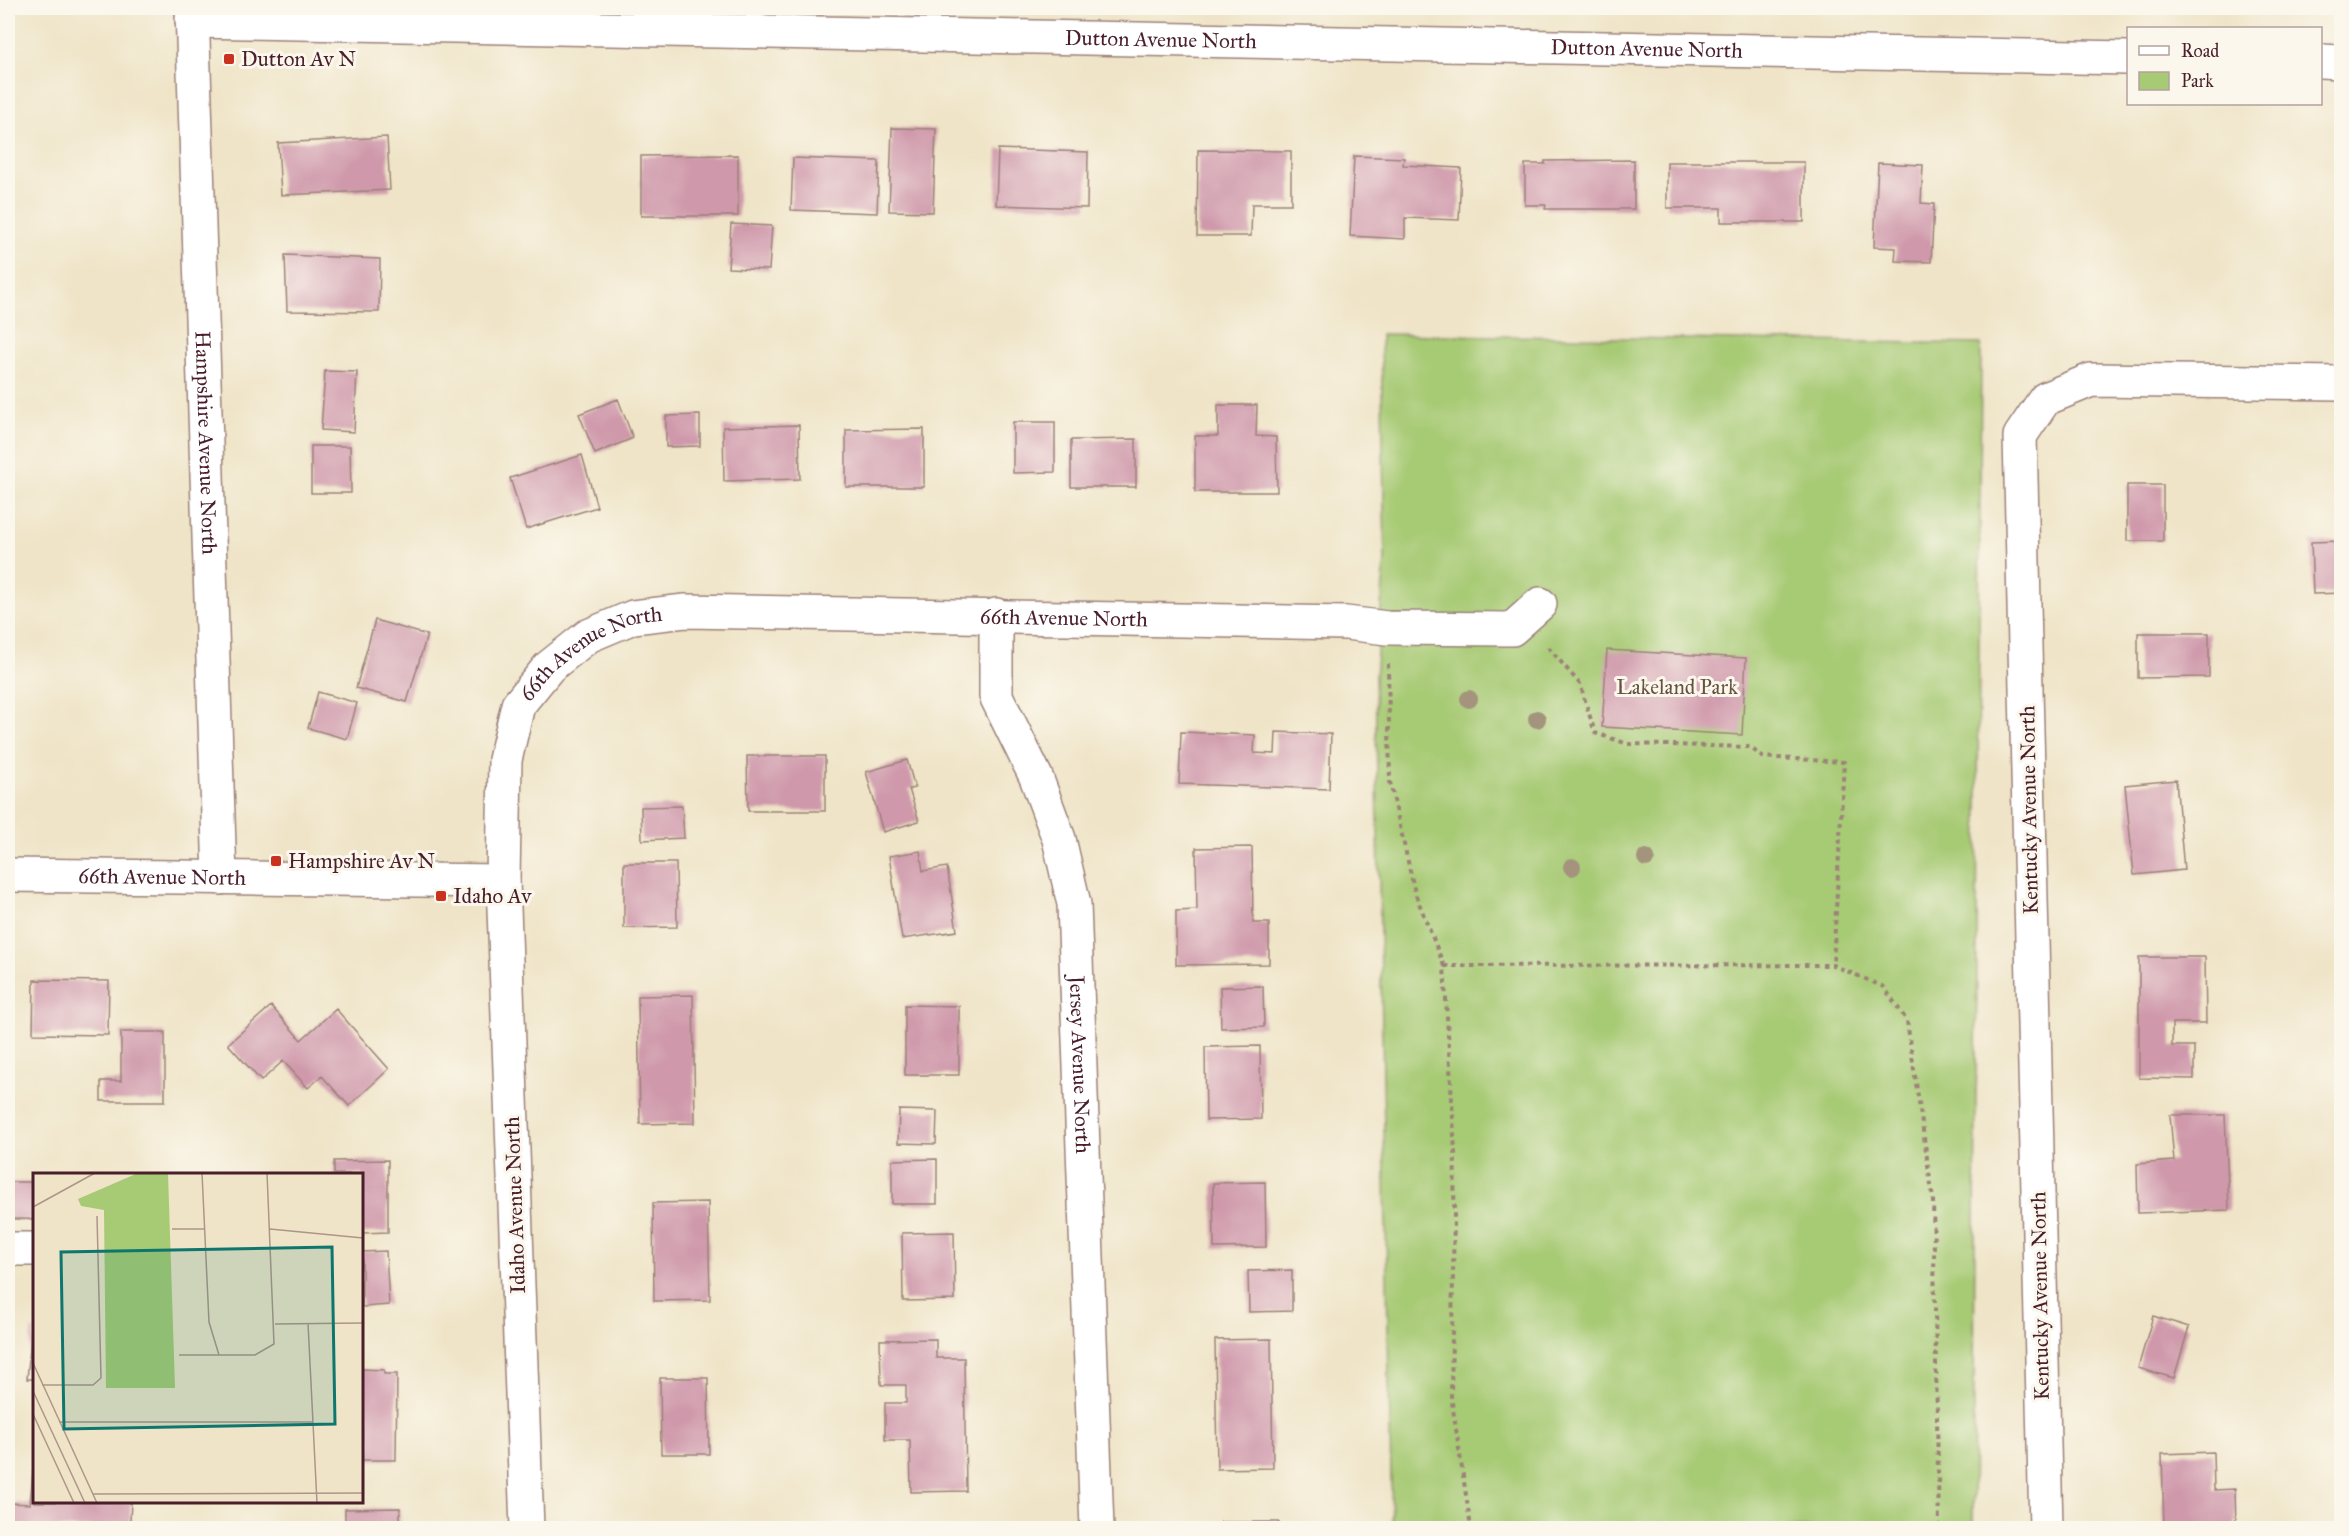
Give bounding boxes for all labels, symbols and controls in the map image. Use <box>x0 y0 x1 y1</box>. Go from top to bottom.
street label: Dutton Avenue North <box>1065 25 1257 54</box>
legend <box>2127 27 2322 105</box>
street label: Dutton Avenue North <box>1550 34 1743 64</box>
text: Road <box>2181 40 2219 62</box>
place label: Dutton Av N <box>241 46 356 72</box>
marker: Dutton Av N <box>222 52 236 66</box>
text: Park <box>2181 70 2214 92</box>
street label: Hampshire Avenue North <box>189 330 223 556</box>
street label: 66th Avenue North <box>514 601 664 706</box>
street label: 66th Avenue North <box>980 603 1148 632</box>
park label: Lakeland Park <box>1616 674 1738 700</box>
street label: Kentucky Avenue North <box>2014 705 2044 915</box>
place label: Hampshire Av N <box>288 848 435 874</box>
marker: Hampshire Av N <box>269 854 283 868</box>
street label: 66th Avenue North <box>78 863 246 891</box>
place label: Idaho Av <box>453 883 532 909</box>
marker: Idaho Av <box>434 889 448 903</box>
street label: Jersey Avenue North <box>1064 973 1096 1155</box>
street label: Idaho Avenue North <box>499 1116 531 1294</box>
inset map <box>33 1173 363 1503</box>
street label: Kentucky Avenue North <box>2025 1191 2055 1401</box>

